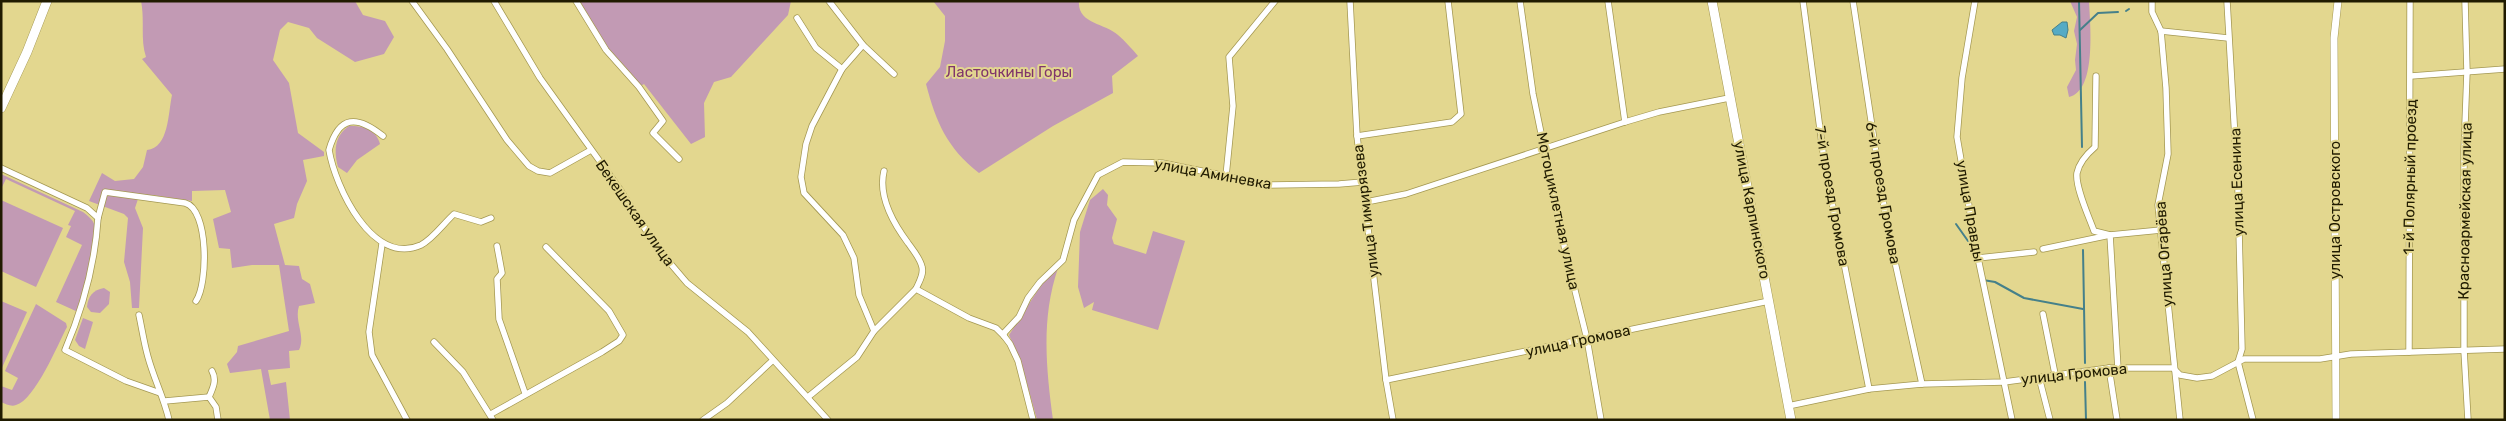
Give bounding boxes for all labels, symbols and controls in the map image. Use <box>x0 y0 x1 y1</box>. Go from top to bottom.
park label: Ласточкины Горы <box>946 63 1072 81</box>
street label: 1-й Полярный проезд <box>2400 99 2420 255</box>
street label: 6-й проезд Громова <box>1862 121 1904 265</box>
street label: Красноармейская улица <box>2454 122 2476 300</box>
street label: 7-й проезд Громова <box>1811 124 1853 268</box>
street label: улица Есенина <box>2226 128 2248 236</box>
street label: Мотоциклетная улица <box>1533 131 1583 291</box>
street label: улица Карпинского <box>1730 139 1774 281</box>
street label: улица Островского <box>2326 141 2344 279</box>
street label: улица Тимирязева <box>1349 143 1383 279</box>
street label: улица Аминевка <box>1153 155 1273 193</box>
street label: Бекешская улица <box>592 156 678 270</box>
street label: улица Правды <box>1952 159 1988 263</box>
street label: улица Огарёва <box>2151 201 2177 307</box>
street label: улица Громова <box>1524 321 1632 361</box>
street label: улица Громова <box>2020 359 2128 389</box>

